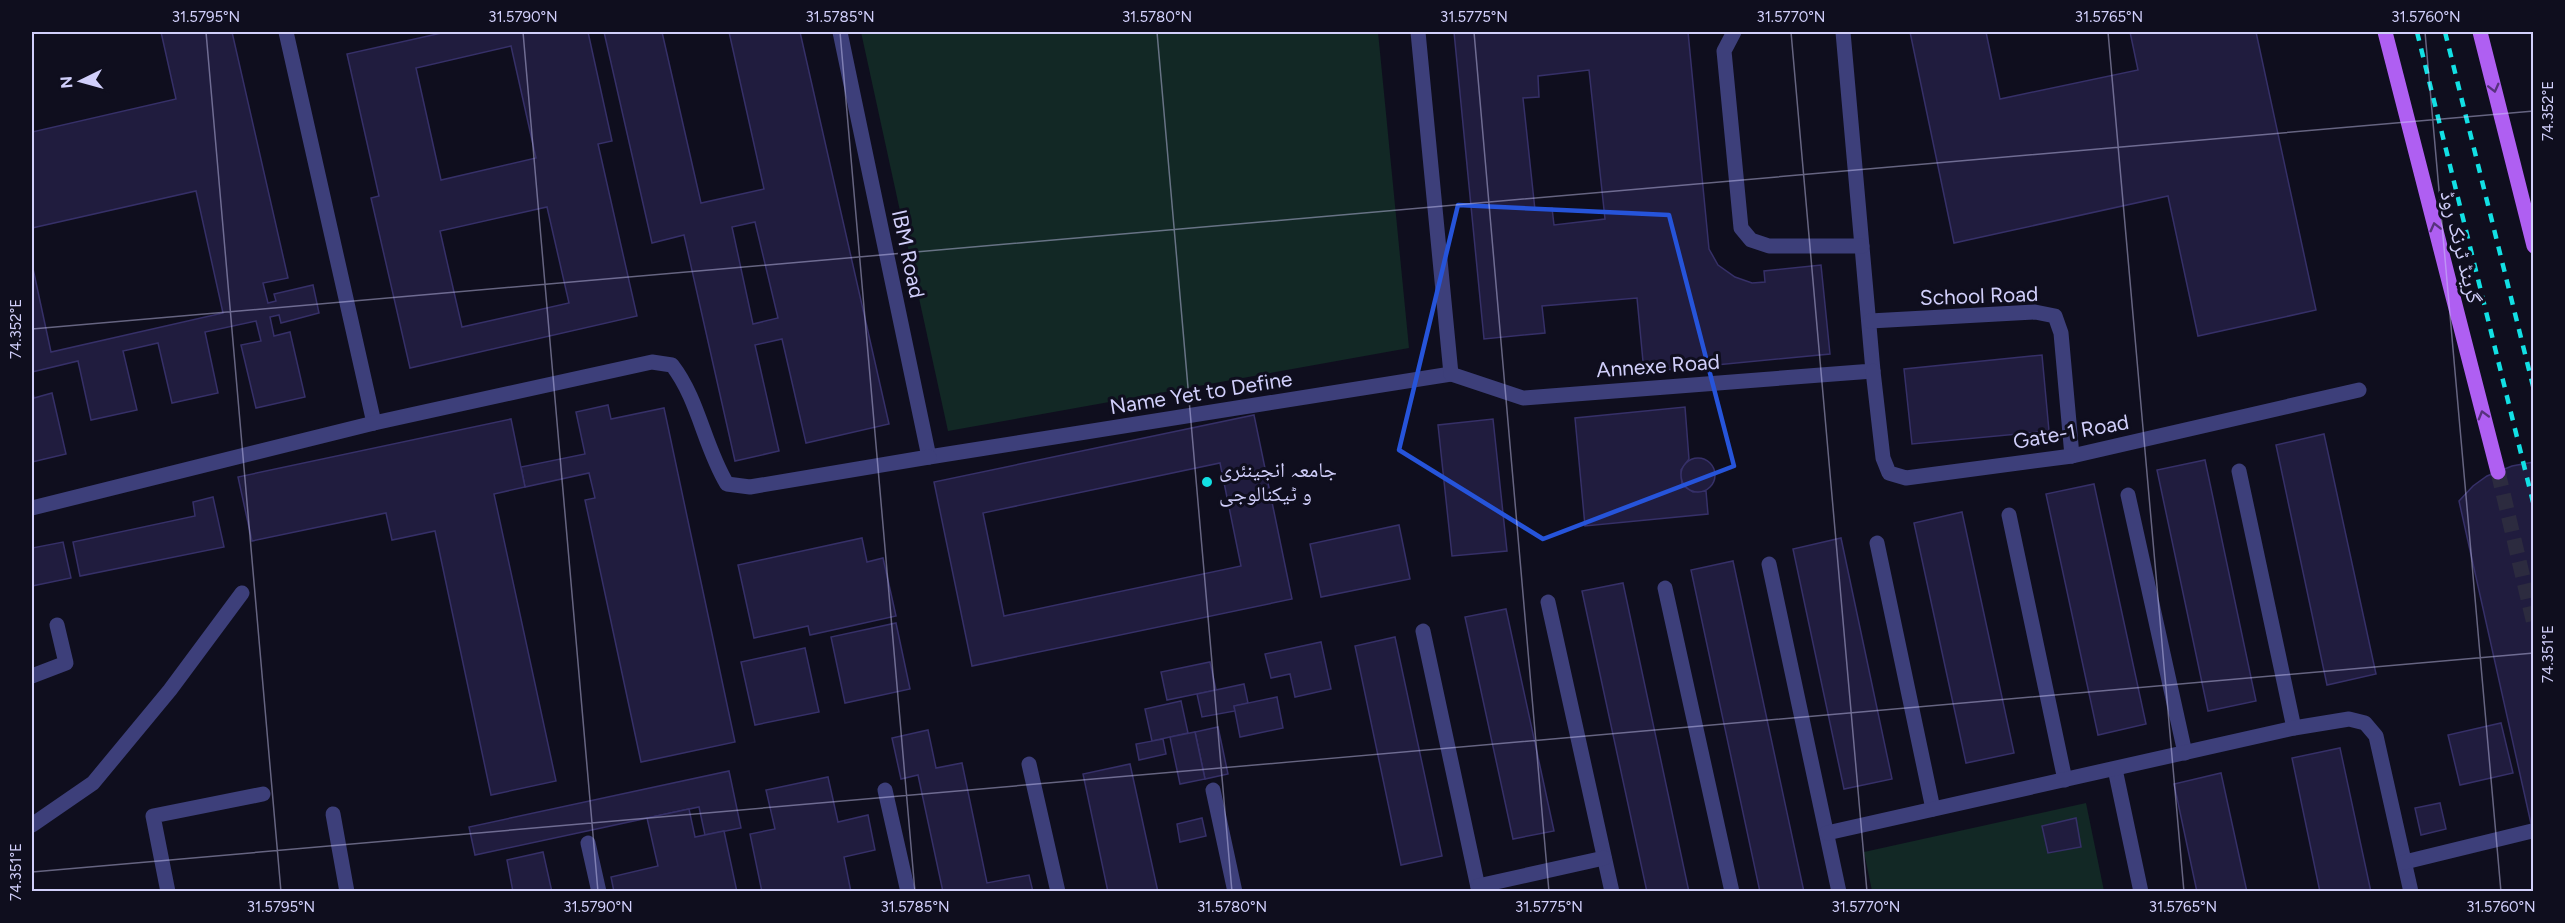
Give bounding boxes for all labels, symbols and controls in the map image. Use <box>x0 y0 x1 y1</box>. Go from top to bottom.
text: 31.5795°N <box>172 8 240 26</box>
text: 31.5790°N <box>488 8 558 26</box>
text: 31.5785°N <box>805 8 875 26</box>
text: 31.5780°N <box>1122 8 1192 26</box>
text: 31.5775°N <box>1440 8 1508 26</box>
text: 31.5770°N <box>1757 8 1825 26</box>
text: 31.5765°N <box>2075 8 2143 26</box>
text: 31.5760°N <box>2391 8 2461 26</box>
north arrow <box>51 51 111 111</box>
text: N <box>57 75 77 89</box>
text: 74.352°E <box>2539 81 2557 141</box>
one-way arrow <box>2486 83 2499 93</box>
street label: گرینڈ ٹرنک روڈ <box>2435 188 2488 306</box>
street label: IBM Road <box>887 207 930 300</box>
one-way arrow <box>2429 222 2442 232</box>
street label: School Road <box>1919 281 2039 310</box>
text: 74.352°E <box>7 299 25 359</box>
street label: Annexe Road <box>1595 349 1721 382</box>
street label: Name Yet to Define <box>1108 366 1294 419</box>
street label: Gate-1 Road <box>2011 409 2131 454</box>
one-way arrow <box>2478 410 2490 421</box>
place label: جامعہ انجینئری و ٹیکنالوجی <box>1219 457 1337 507</box>
marker: جامعہ انجینئری و ٹیکنالوجی <box>1200 475 1214 489</box>
text: 74.351°E <box>2539 625 2557 683</box>
text: 74.351°E <box>7 843 25 901</box>
text: 31.5795°N <box>247 898 315 916</box>
text: 31.5790°N <box>563 898 633 916</box>
text: 31.5785°N <box>880 898 950 916</box>
text: 31.5780°N <box>1197 898 1267 916</box>
text: 31.5775°N <box>1515 898 1583 916</box>
text: 31.5770°N <box>1832 898 1900 916</box>
text: 31.5765°N <box>2149 898 2217 916</box>
text: 31.5760°N <box>2466 898 2536 916</box>

